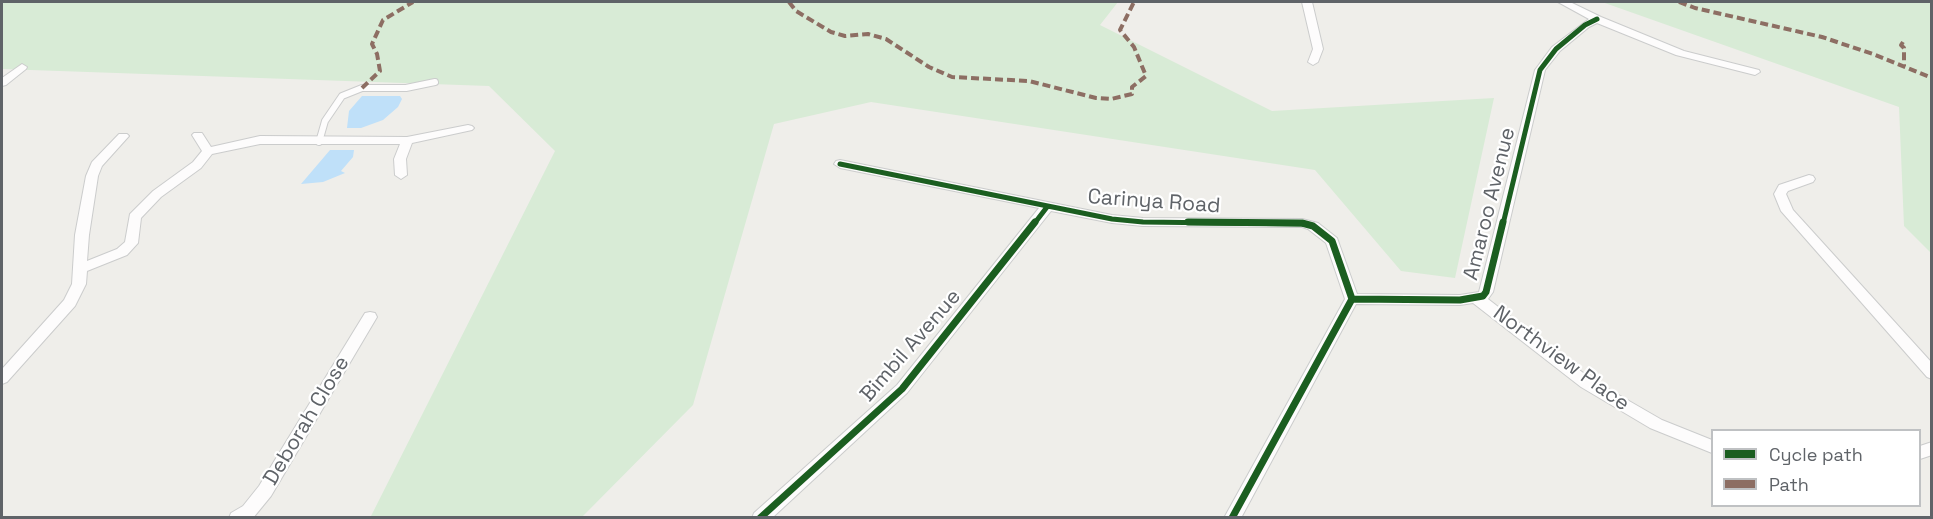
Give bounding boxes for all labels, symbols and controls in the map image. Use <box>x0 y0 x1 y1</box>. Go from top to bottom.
street label: Amaroo Avenue <box>1459 125 1521 283</box>
street label: Carinya Road <box>1087 185 1221 219</box>
street label: Bimbil Avenue <box>855 285 967 407</box>
street label: Northview Place <box>1488 301 1634 417</box>
street label: Deborah Close <box>259 352 355 490</box>
legend <box>1711 429 1921 507</box>
text: Cycle path <box>1769 443 1863 466</box>
text: Path <box>1769 473 1809 496</box>

